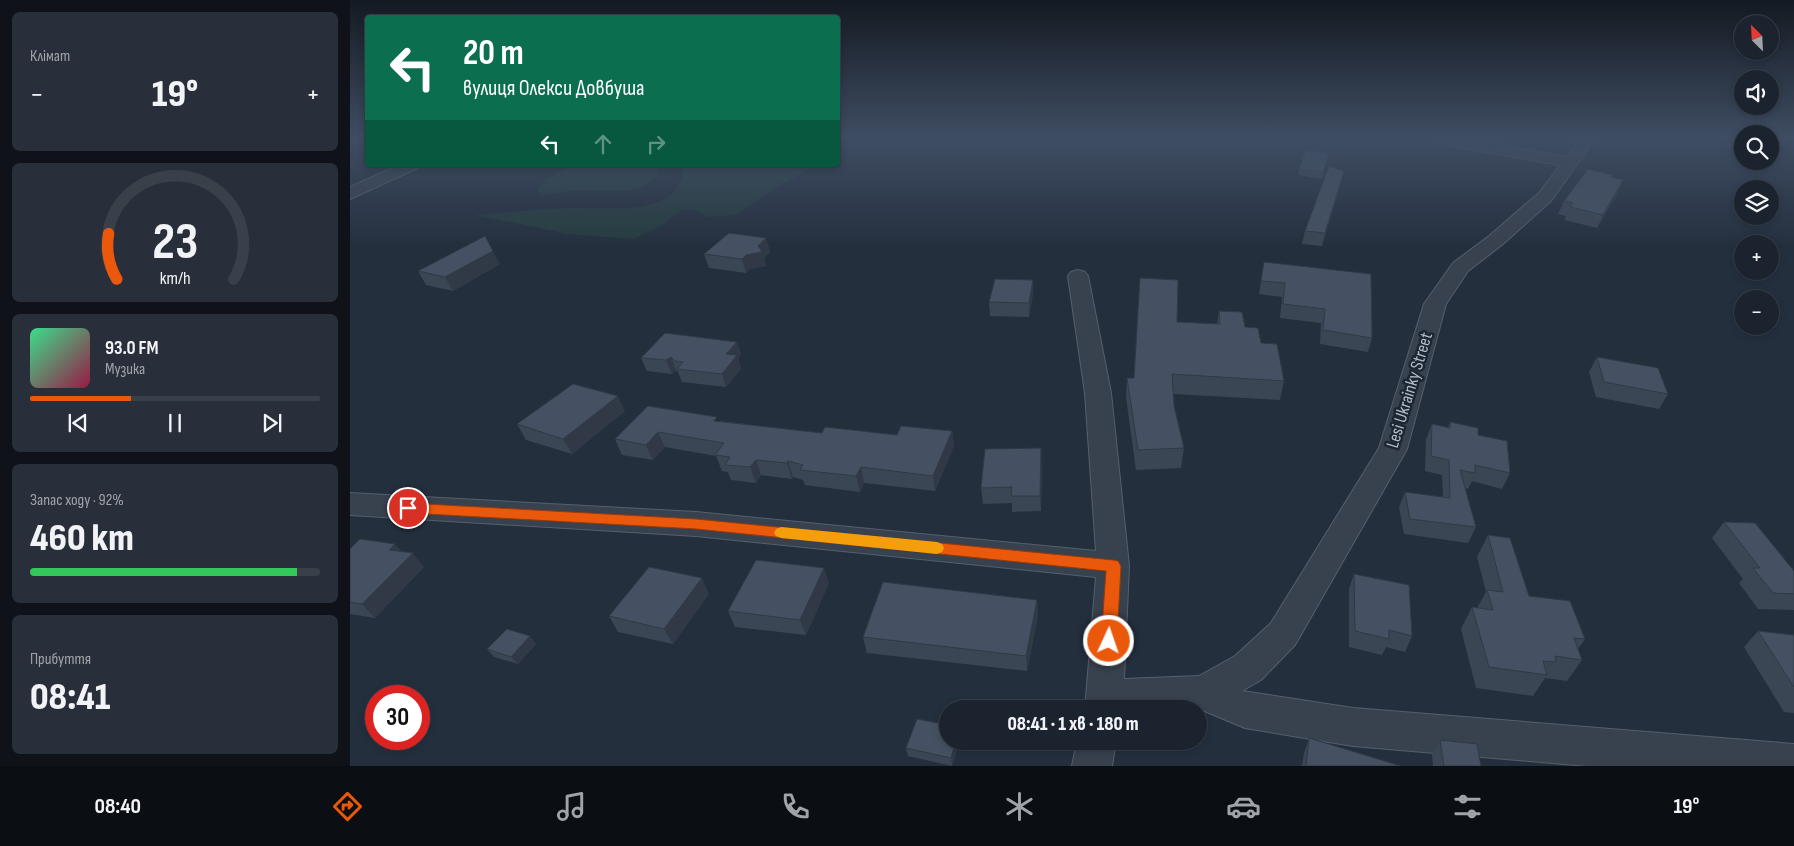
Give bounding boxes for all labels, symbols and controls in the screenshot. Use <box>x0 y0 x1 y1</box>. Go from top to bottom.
north arrow <box>1734 15 1779 60</box>
map controls <box>1734 15 1779 335</box>
text: 20 m <box>463 32 524 75</box>
icon: left <box>380 35 445 100</box>
text: Клімат <box>30 47 70 66</box>
button: sound <box>1734 70 1779 115</box>
text: 19° <box>152 72 198 117</box>
text: вулиця Олекси Довбуша <box>463 75 645 102</box>
text: − <box>30 78 44 111</box>
text: + <box>306 78 320 111</box>
button: search <box>1734 125 1779 170</box>
icon: left <box>536 130 564 158</box>
icon: ahead <box>589 130 617 158</box>
icon: right <box>642 130 670 158</box>
button: layers <box>1734 180 1779 225</box>
text: 23 <box>152 211 198 274</box>
button: + <box>1734 235 1779 280</box>
text: km/h <box>160 268 190 289</box>
button: − <box>1734 290 1779 335</box>
street label: Lesi Ukrainky Street <box>1382 329 1437 450</box>
text: 93.0 FM <box>105 337 158 360</box>
text: Музика <box>105 360 145 379</box>
icon: previous <box>64 409 92 437</box>
icon: pause <box>161 409 189 437</box>
icon: next <box>258 409 286 437</box>
pin <box>387 487 429 529</box>
text: Запас ходу · 92% <box>30 491 124 510</box>
icon: arrive <box>394 494 422 522</box>
text: 460 km <box>30 516 134 561</box>
position arrow <box>1082 614 1134 666</box>
text: Прибуття <box>30 650 91 669</box>
text: 08:41 <box>30 675 110 720</box>
speed limit sign: 30 <box>365 685 430 750</box>
text: 08:41 · 1 хв · 180 m <box>1007 713 1139 736</box>
icon: directions <box>330 789 365 824</box>
icon: music <box>554 789 589 824</box>
icon: phone <box>778 789 813 824</box>
icon: climate <box>1002 789 1037 824</box>
icon: car <box>1226 789 1261 824</box>
icon: filters <box>1450 789 1485 824</box>
text: 08:40 <box>94 793 141 820</box>
text: 19° <box>1674 793 1699 820</box>

